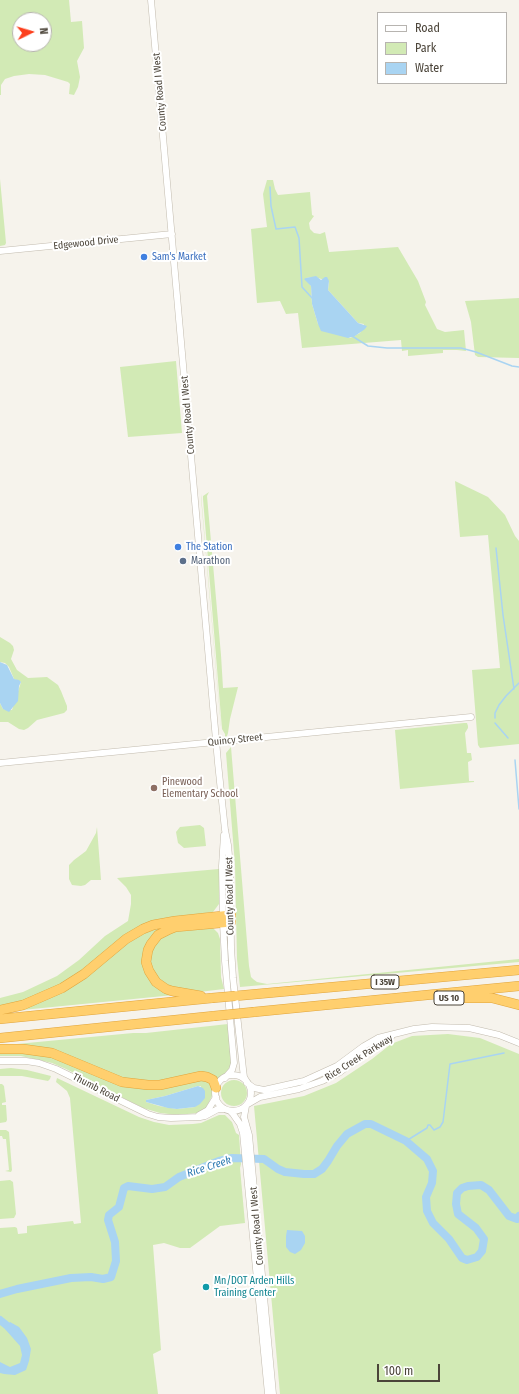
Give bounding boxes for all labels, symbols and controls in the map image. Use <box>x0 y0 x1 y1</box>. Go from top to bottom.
north arrow <box>12 12 52 52</box>
legend <box>377 12 507 84</box>
text: Road <box>415 21 440 35</box>
text: N <box>37 27 50 35</box>
text: Park <box>415 41 436 55</box>
street label: County Road I West <box>151 52 169 132</box>
text: Water <box>415 61 443 75</box>
street label: Edgewood Drive <box>53 234 119 252</box>
place label: Sam's Market <box>152 251 206 263</box>
marker: Sam's Market <box>139 252 149 262</box>
street label: County Road I West <box>179 375 197 455</box>
place label: The Station <box>186 541 233 553</box>
marker: The Station <box>173 542 183 552</box>
place label: Marathon <box>191 555 230 567</box>
marker: Marathon <box>178 556 188 566</box>
street label: Quincy Street <box>207 731 263 749</box>
place label: Pinewood Elementary School <box>162 776 238 800</box>
marker: Pinewood Elementary School <box>149 783 159 793</box>
street label: County Road I West <box>223 857 237 935</box>
road number: I 35W <box>371 975 399 989</box>
road number: US 10 <box>434 991 464 1005</box>
street label: Rice Creek Parkway <box>323 1032 395 1084</box>
street label: Thumb Road <box>70 1071 122 1105</box>
water label: Rice Creek <box>185 1154 233 1180</box>
street label: County Road I West <box>248 1186 266 1266</box>
place label: Mn/DOT Arden Hills Training Center <box>214 1275 294 1298</box>
marker: Mn/DOT Arden Hills Training Center <box>201 1282 211 1292</box>
scale bar <box>379 1356 442 1382</box>
text: 100 m <box>384 1364 413 1378</box>

